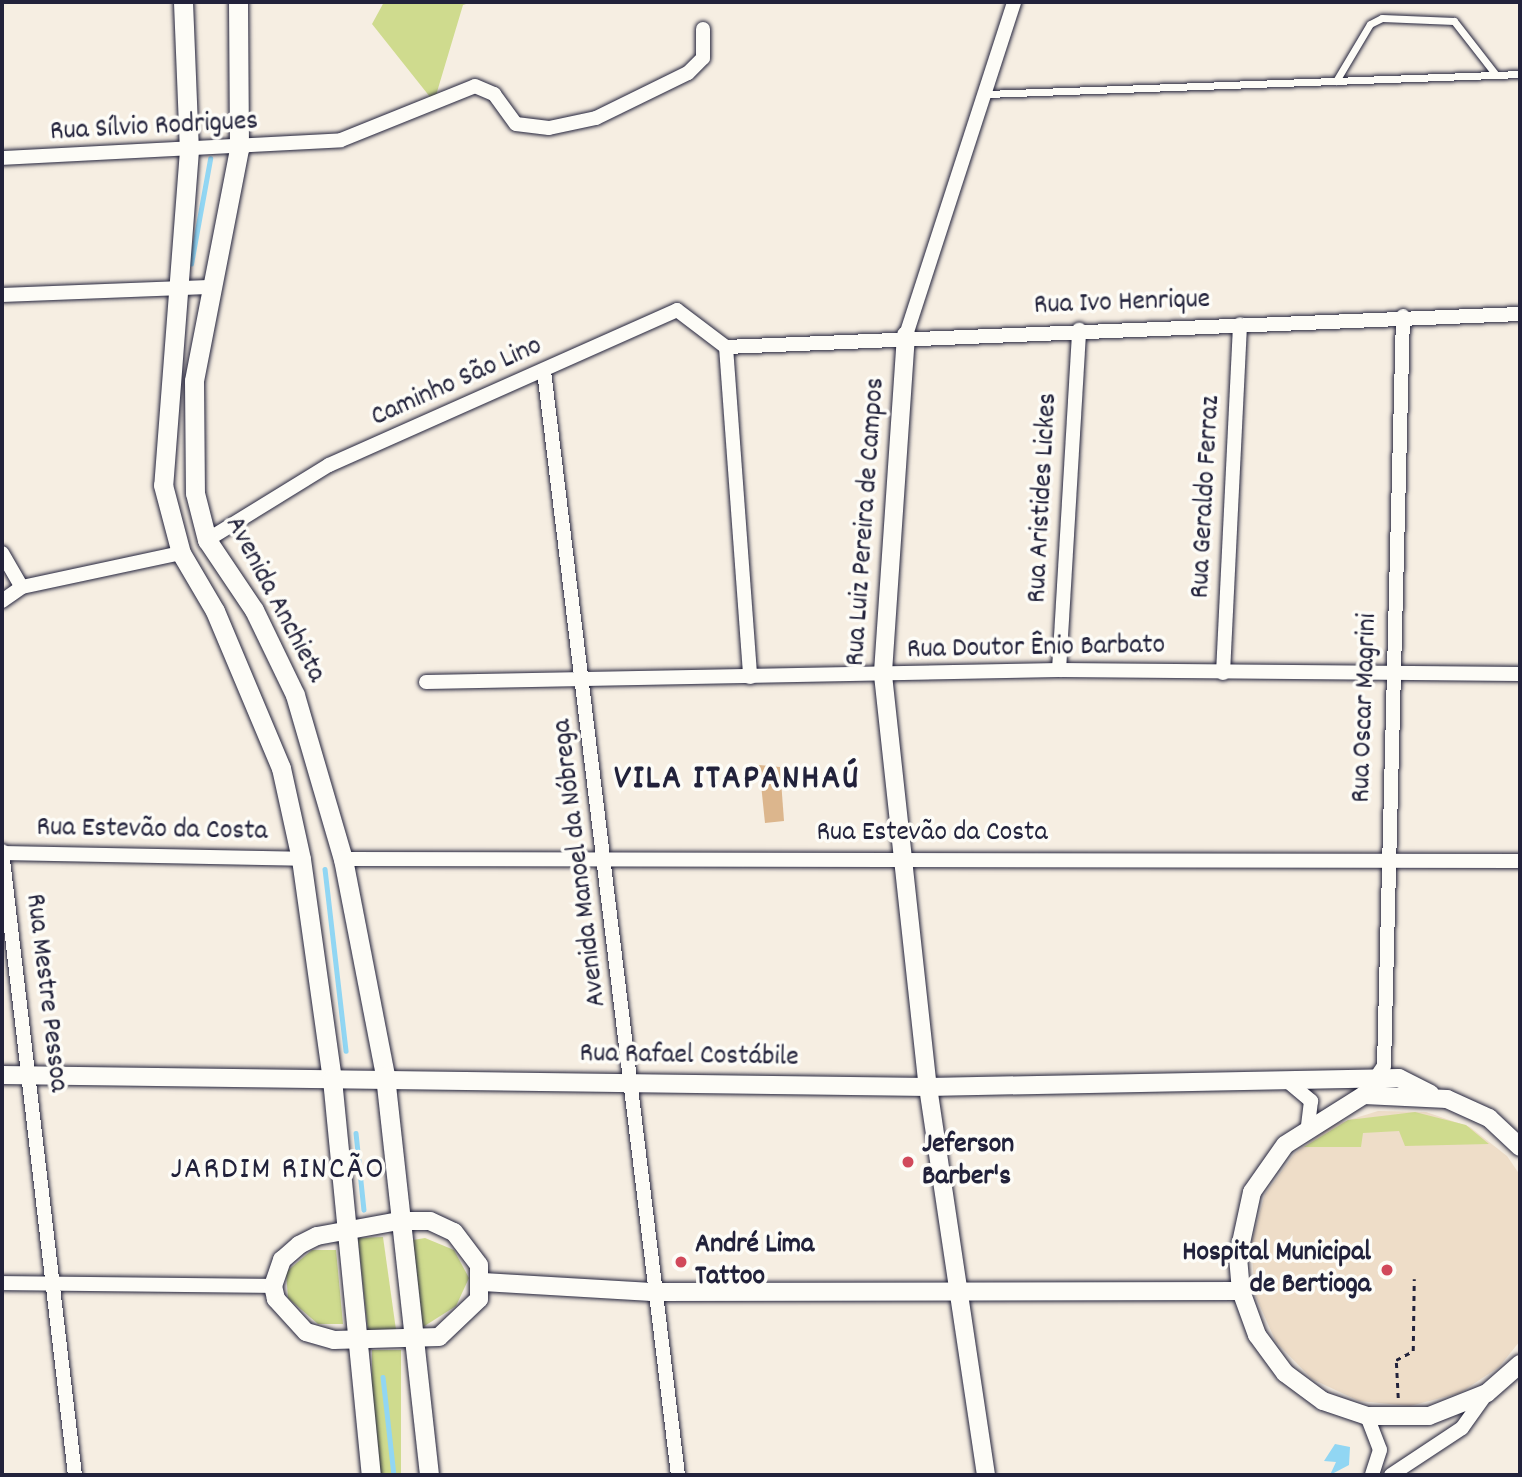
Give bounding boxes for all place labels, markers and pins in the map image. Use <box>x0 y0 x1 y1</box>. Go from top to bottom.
place label: Jeferson Barber's <box>922 1129 1014 1195</box>
marker: Jeferson Barber's <box>900 1154 916 1170</box>
place label: André Lima Tattoo <box>695 1229 814 1295</box>
place label: Hospital Municipal de Bertioga <box>1182 1237 1371 1303</box>
marker: André Lima Tattoo <box>673 1254 689 1270</box>
marker: Hospital Municipal de Bertioga <box>1377 1260 1397 1280</box>

